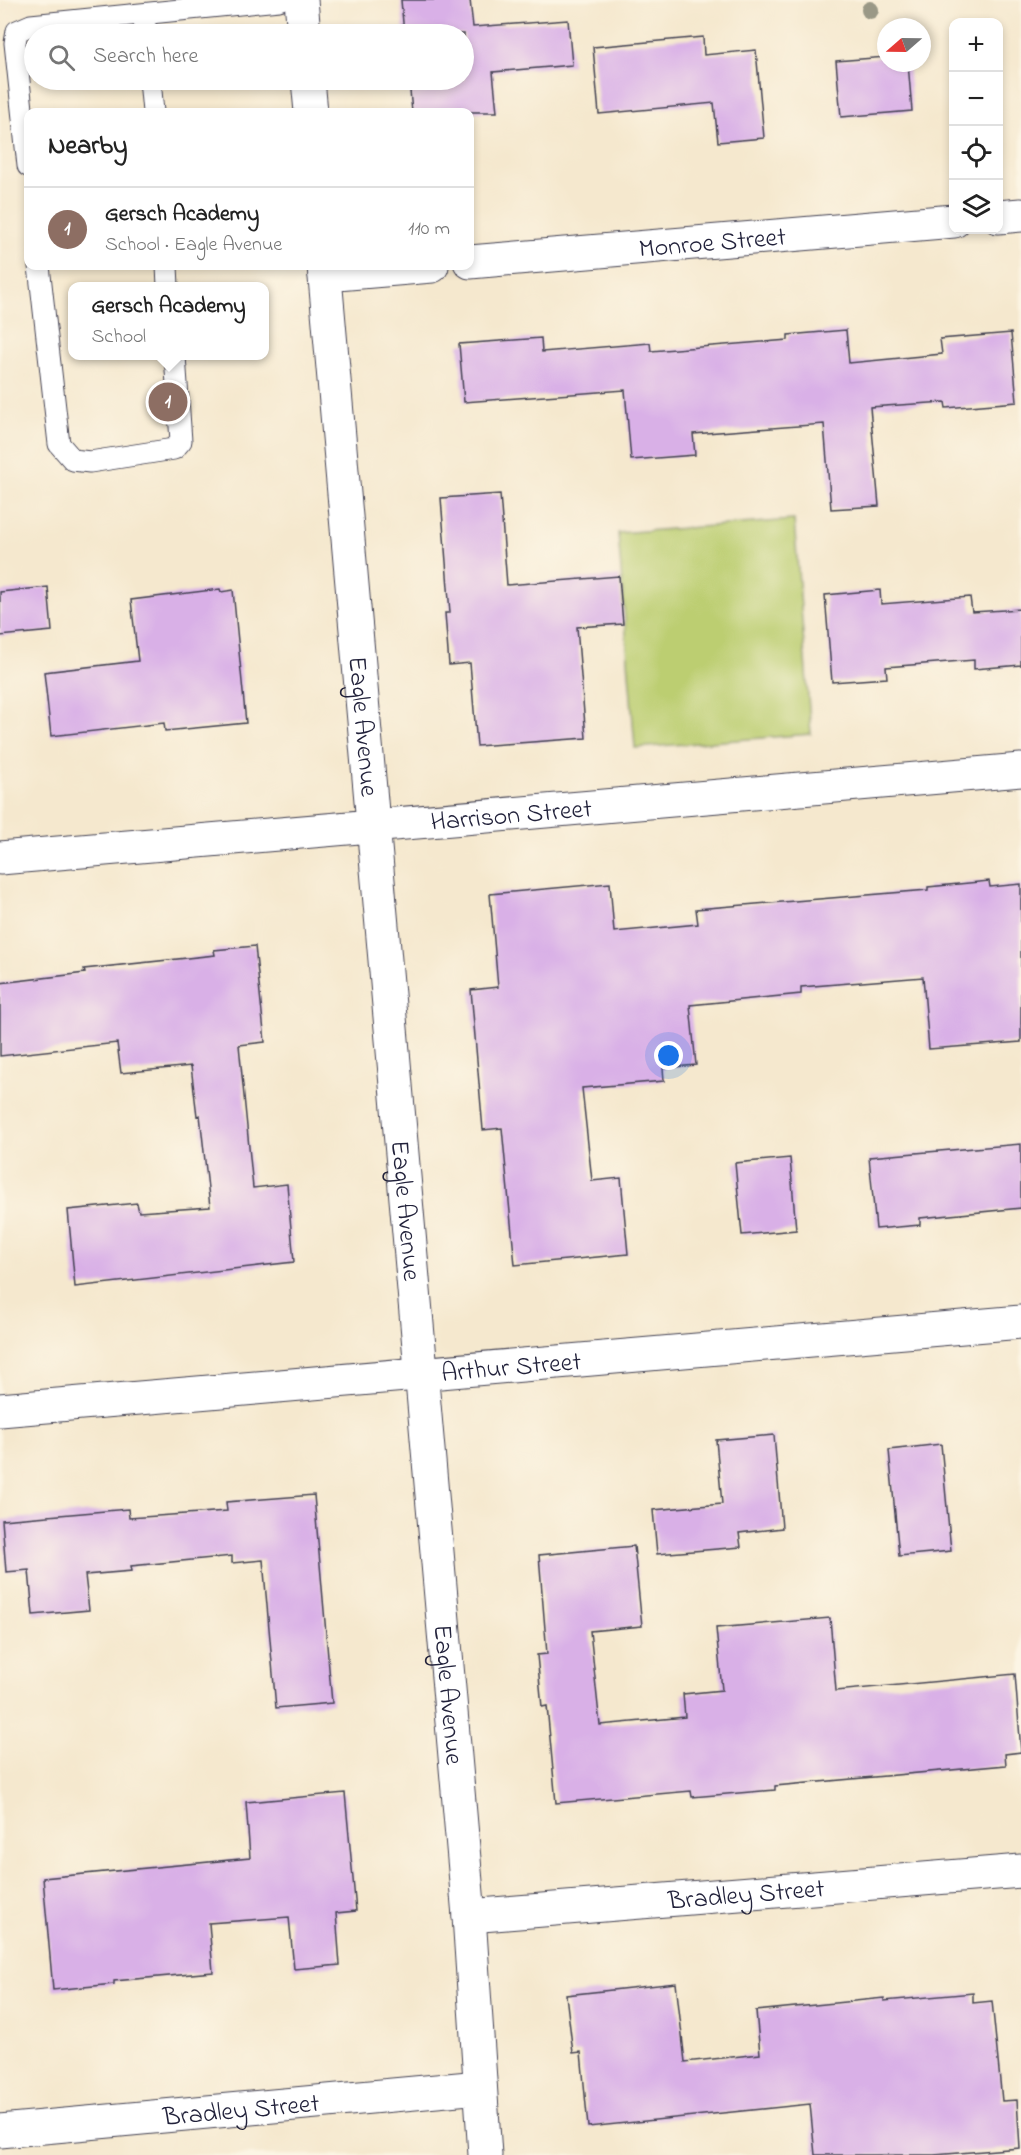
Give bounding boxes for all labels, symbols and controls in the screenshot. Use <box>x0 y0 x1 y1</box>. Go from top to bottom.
north arrow <box>877 18 931 72</box>
map controls <box>949 18 1003 234</box>
button: + <box>949 18 1003 72</box>
search box <box>24 24 474 90</box>
icon: search <box>45 41 78 74</box>
text: Search here <box>93 41 198 73</box>
button: − <box>949 72 1003 126</box>
button: locate <box>949 126 1003 180</box>
text: Nearby <box>48 128 127 166</box>
button: layers <box>949 180 1003 234</box>
text: Gersch Academy <box>105 199 259 231</box>
text: 1 <box>64 215 71 244</box>
text: 110 m <box>408 215 450 244</box>
street label: Monroe Street <box>637 219 788 270</box>
text: School · Eagle Avenue <box>105 231 282 260</box>
popup <box>68 282 269 360</box>
text: Gersch Academy <box>91 291 246 323</box>
text: School <box>91 323 146 352</box>
pin: 1 <box>148 380 188 424</box>
street label: Eagle Avenue <box>336 655 387 799</box>
street label: Harrison Street <box>429 791 594 843</box>
your location <box>654 1041 683 1070</box>
street label: Eagle Avenue <box>379 1139 429 1283</box>
street label: Arthur Street <box>440 1344 583 1394</box>
street label: Eagle Avenue <box>421 1623 472 1767</box>
street label: Bradley Street <box>666 1871 826 1922</box>
street label: Bradley Street <box>160 2086 321 2138</box>

